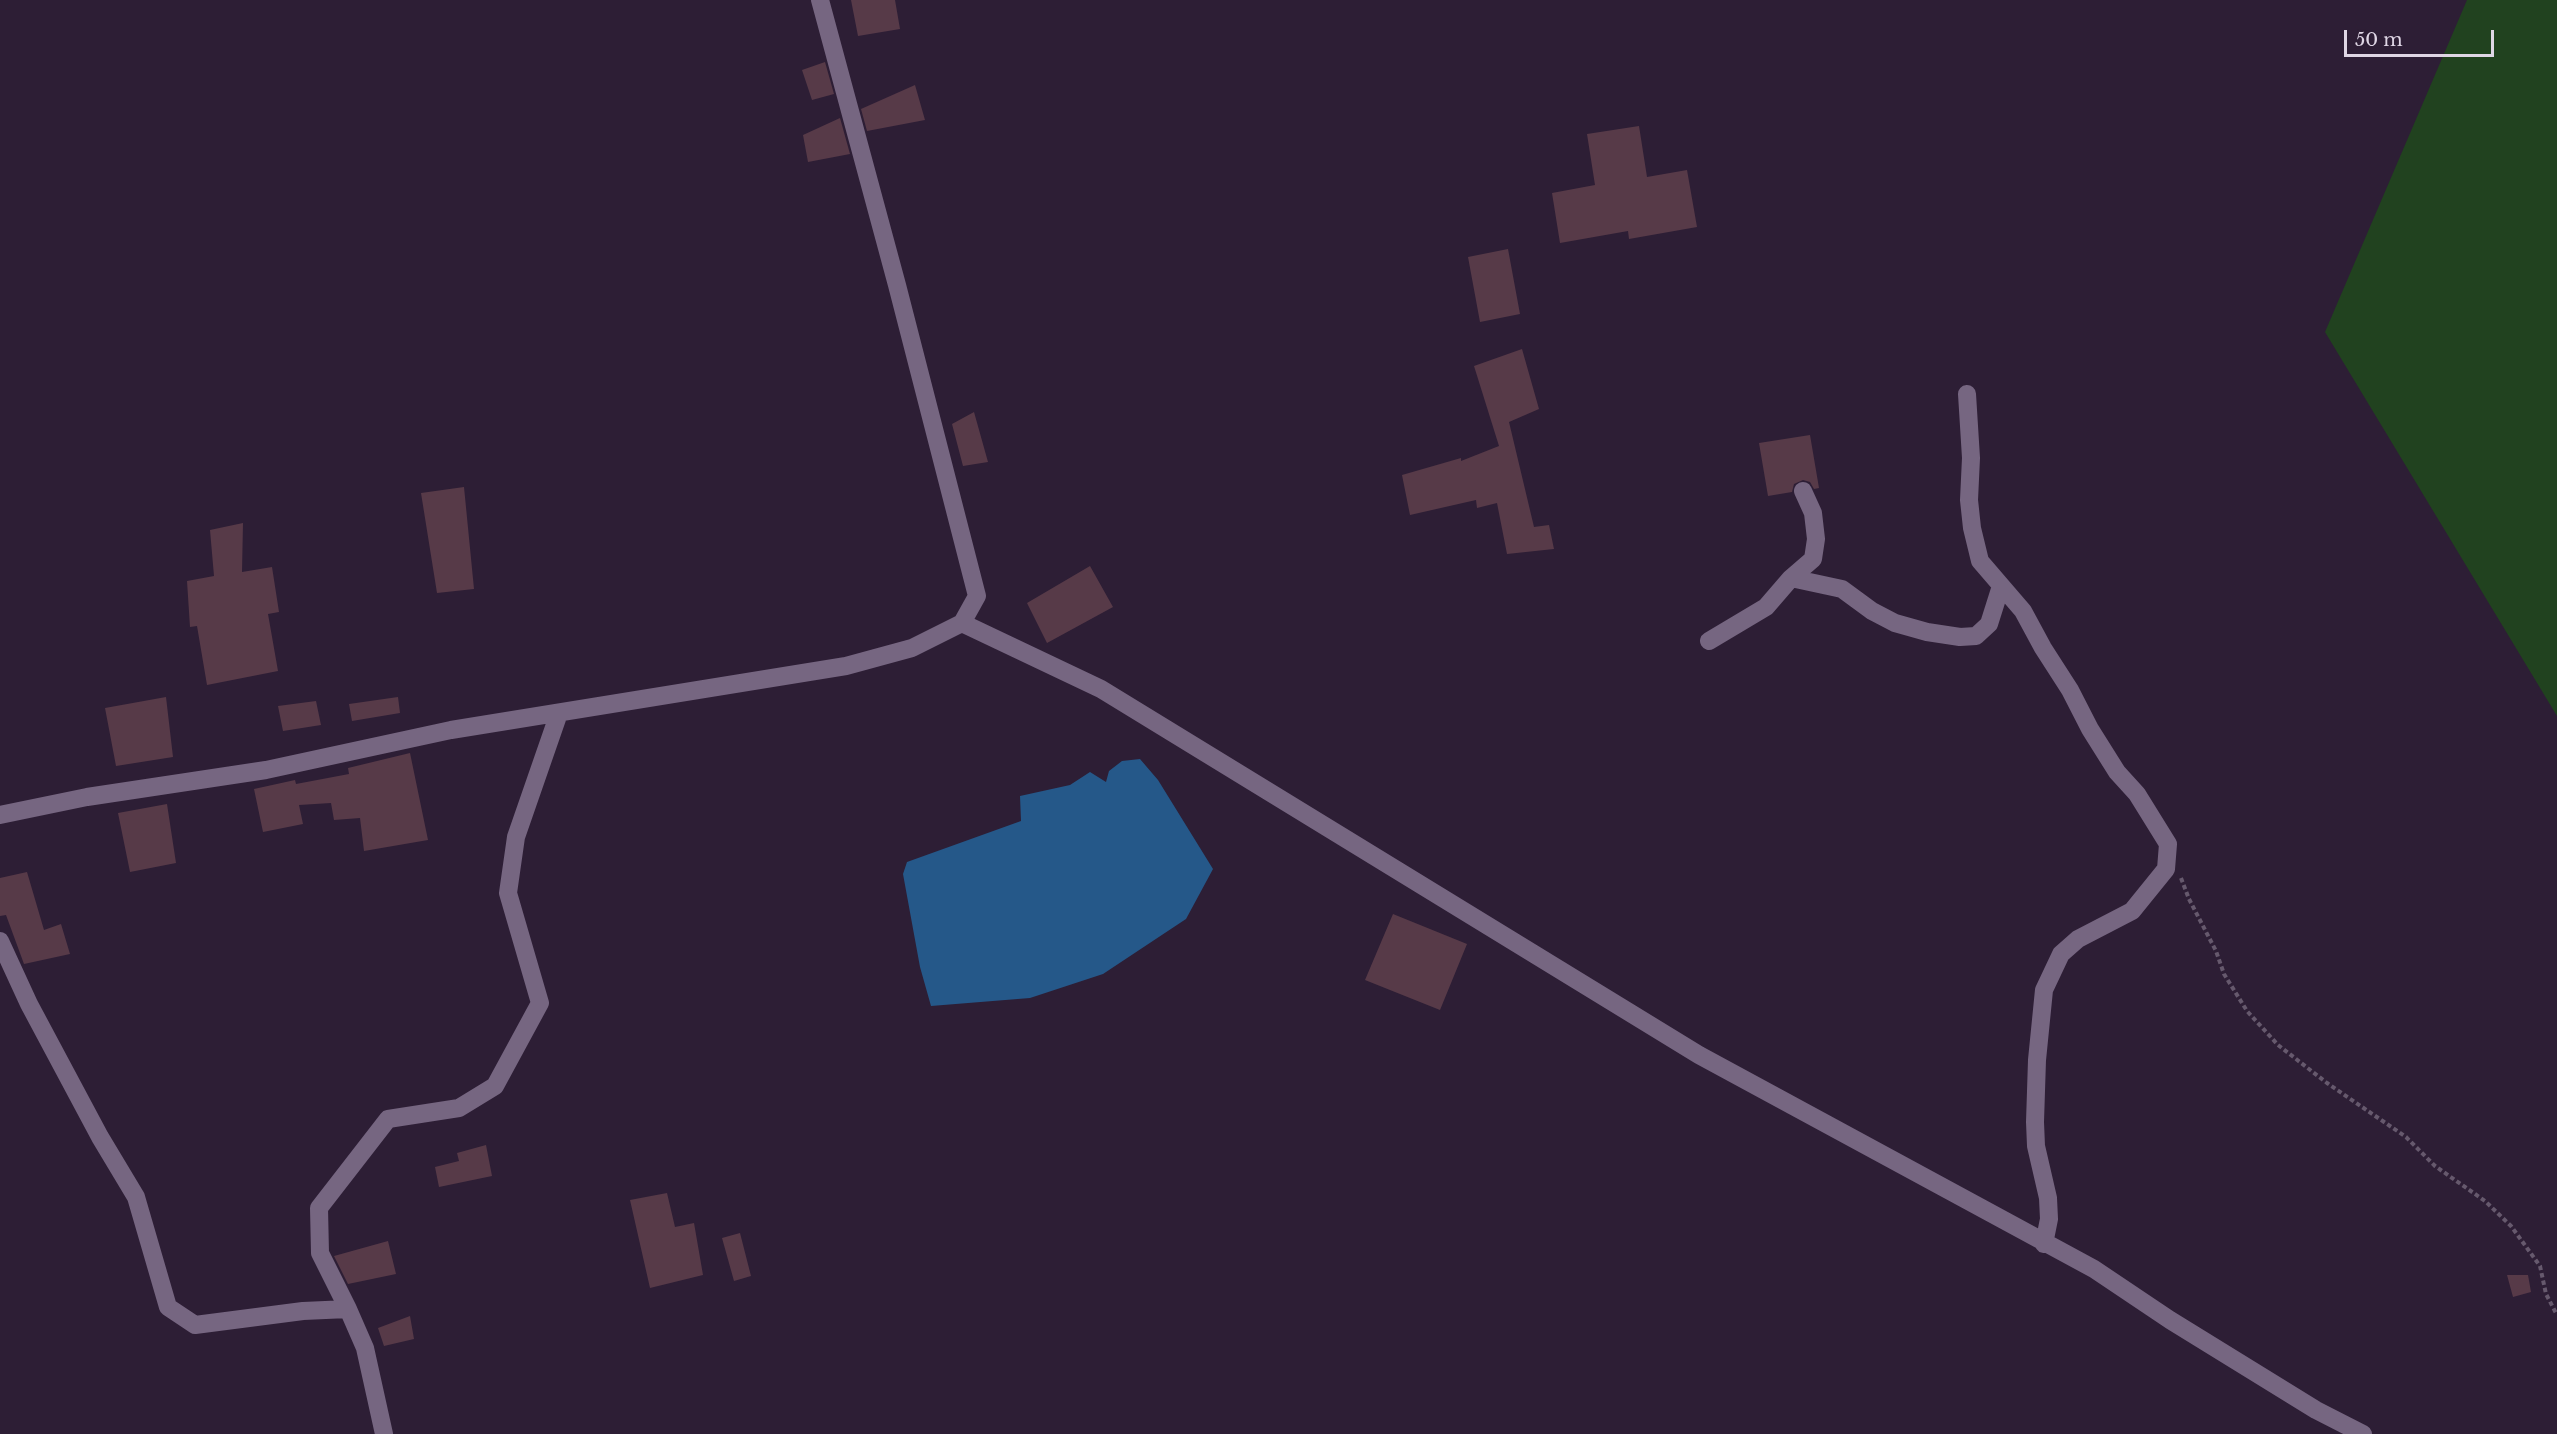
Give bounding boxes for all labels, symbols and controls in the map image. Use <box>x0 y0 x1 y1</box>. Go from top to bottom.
scale bar <box>2347 18 2497 56</box>
text: 50 m <box>2355 29 2403 51</box>

